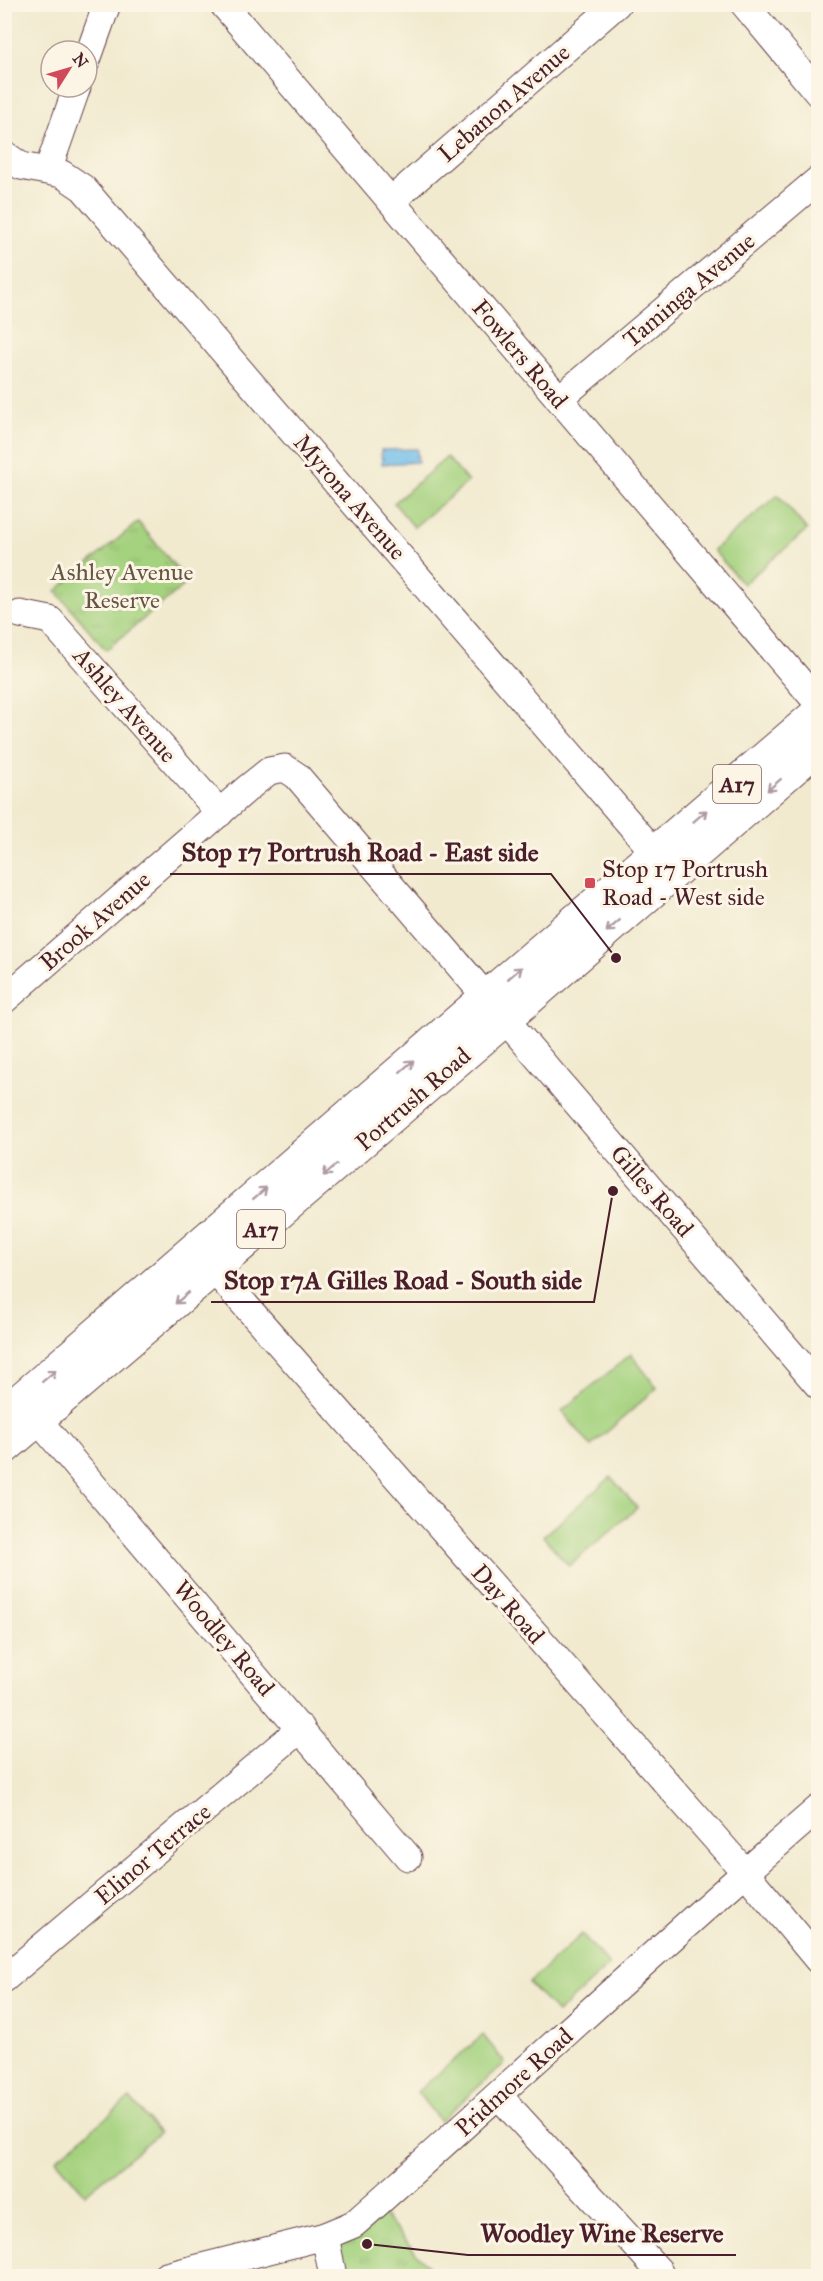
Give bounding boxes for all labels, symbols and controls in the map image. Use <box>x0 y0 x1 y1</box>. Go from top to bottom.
street label: Lebanon Avenue <box>432 38 576 168</box>
north arrow <box>39 39 99 99</box>
text: N <box>69 49 93 72</box>
street label: Taminga Avenue <box>617 226 761 354</box>
street label: Fowlers Road <box>466 293 574 415</box>
street label: Myrona Avenue <box>287 428 413 566</box>
park label: Ashley Avenue Reserve <box>50 557 194 615</box>
street label: Ashley Avenue <box>66 640 183 769</box>
road number: A17 <box>713 765 761 803</box>
one-way arrow <box>766 779 782 792</box>
one-way arrow <box>692 809 707 823</box>
callout: Stop 17 Portrush Road - East side <box>170 830 551 874</box>
text: Stop 17 Portrush Road - East side <box>181 836 539 868</box>
place label: Stop 17 Portrush Road - West side <box>602 854 768 912</box>
street label: Brook Avenue <box>33 865 157 977</box>
marker: Stop 17 Portrush Road - West side <box>583 876 597 890</box>
one-way arrow <box>606 919 621 933</box>
one-way arrow <box>507 966 523 979</box>
street label: Portrush Road <box>349 1041 477 1157</box>
one-way arrow <box>399 1059 414 1073</box>
street label: Gilles Road <box>604 1139 700 1243</box>
one-way arrow <box>323 1163 338 1177</box>
one-way arrow <box>252 1186 267 1200</box>
road number: A17 <box>237 1210 285 1248</box>
callout: Stop 17A Gilles Road - South side <box>211 1258 594 1302</box>
text: Stop 17A Gilles Road - South side <box>224 1264 582 1296</box>
one-way arrow <box>175 1291 190 1305</box>
one-way arrow <box>41 1369 56 1383</box>
street label: Day Road <box>465 1558 551 1650</box>
street label: Woodley Road <box>167 1574 281 1702</box>
street label: Elinor Terrace <box>89 1797 217 1911</box>
street label: Pridmore Road <box>449 2021 579 2143</box>
callout: Woodley Wine Reserve <box>468 2211 736 2255</box>
text: Woodley Wine Reserve <box>480 2217 724 2249</box>

